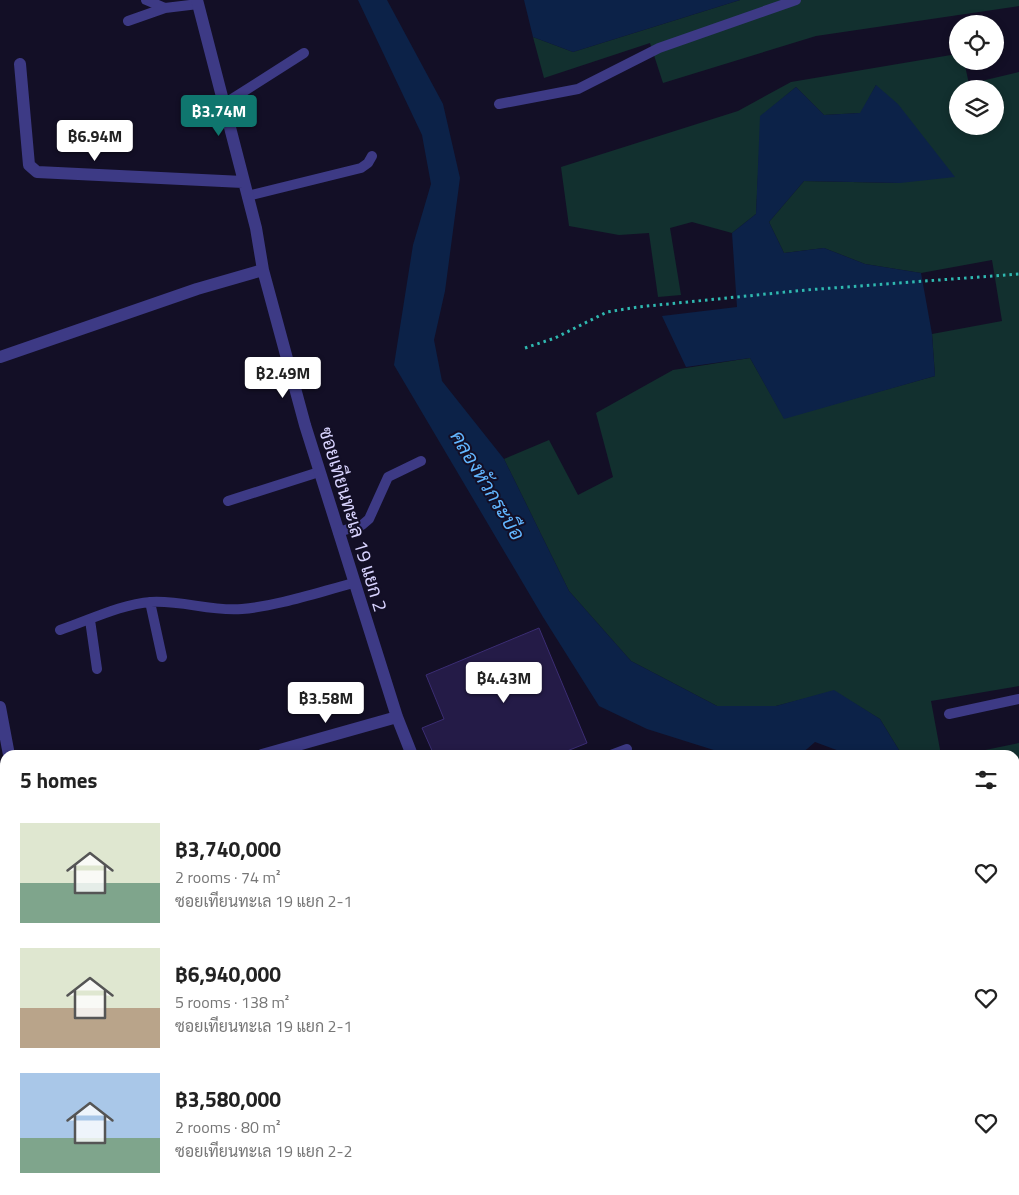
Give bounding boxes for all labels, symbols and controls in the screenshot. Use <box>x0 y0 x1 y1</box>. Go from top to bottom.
map controls <box>949 15 1004 135</box>
button: locate <box>949 15 1004 70</box>
button: layers <box>949 80 1004 135</box>
pin: ฿3.74M <box>178 94 260 137</box>
text: ฿3.74M <box>192 99 246 123</box>
pin: ฿6.94M <box>54 120 136 162</box>
text: ฿6.94M <box>68 124 122 148</box>
pin: ฿2.49M <box>242 356 324 399</box>
text: ฿2.49M <box>256 361 310 385</box>
street label: ซอยเทียนทะเล 19 แยก 2 <box>312 423 396 615</box>
water label: คลองหัวกระบือ <box>443 424 533 546</box>
pin: ฿4.43M <box>463 662 545 704</box>
text: ฿4.43M <box>477 666 531 690</box>
pin: ฿3.58M <box>285 682 367 724</box>
text: ฿3.58M <box>299 686 353 710</box>
text: 5 homes <box>20 764 97 796</box>
icon: filters <box>972 766 1000 794</box>
text: ฿3,740,000 <box>175 833 281 865</box>
icon: home <box>60 843 120 903</box>
icon: heart <box>972 859 1000 887</box>
text: 2 rooms · 74 m² <box>175 865 280 889</box>
text: ซอยเทียนทะเล 19 แยก 2-1 <box>175 889 353 913</box>
text: ฿6,940,000 <box>175 958 281 990</box>
icon: home <box>60 968 120 1028</box>
icon: heart <box>972 984 1000 1012</box>
text: 5 rooms · 138 m² <box>175 990 289 1014</box>
text: ซอยเทียนทะเล 19 แยก 2-1 <box>175 1014 353 1038</box>
text: ฿3,580,000 <box>175 1083 281 1115</box>
icon: home <box>60 1093 120 1153</box>
icon: heart <box>972 1109 1000 1137</box>
text: 2 rooms · 80 m² <box>175 1115 280 1139</box>
text: ซอยเทียนทะเล 19 แยก 2-2 <box>175 1139 353 1163</box>

